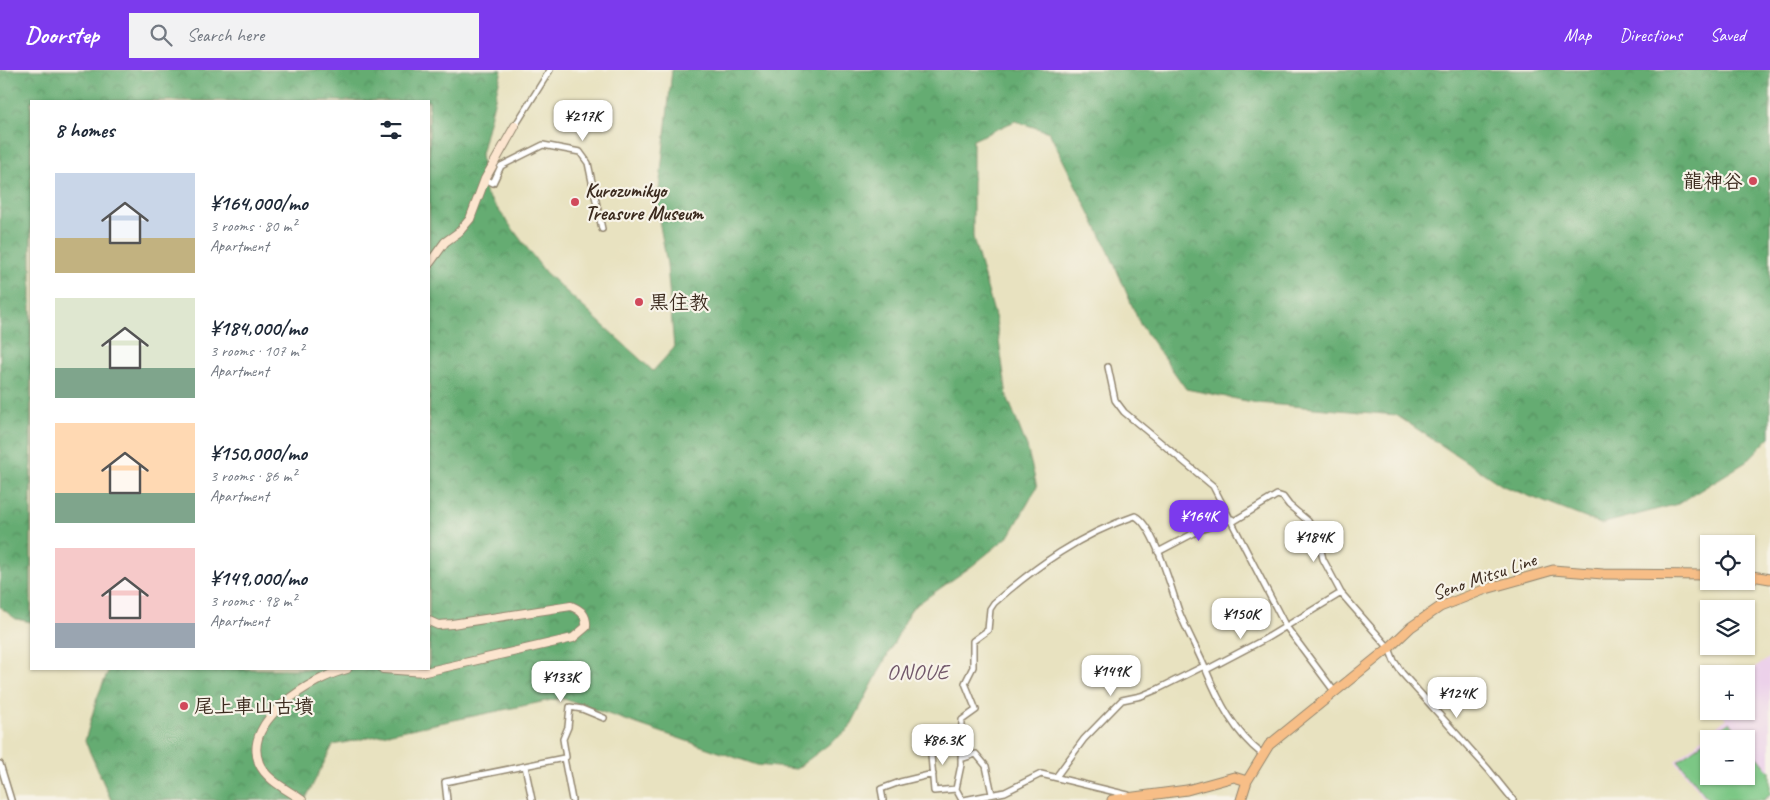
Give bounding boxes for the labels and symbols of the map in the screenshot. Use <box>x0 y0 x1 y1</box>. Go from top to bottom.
pin: ¥217K <box>548 100 618 142</box>
place label: 龍神谷 <box>1683 169 1743 194</box>
marker: 龍神谷 <box>1747 175 1759 187</box>
place label: Kurozumikyo Treasure Museum <box>585 178 705 226</box>
marker: Kurozumikyo Treasure Museum <box>569 196 581 208</box>
place label: 黒住教 <box>649 290 709 315</box>
marker: 黒住教 <box>633 296 645 308</box>
pin: ¥164K <box>1164 500 1234 542</box>
pin: ¥184K <box>1279 520 1349 563</box>
street label: Seno Mitsu Line <box>1429 547 1541 606</box>
pin: ¥150K <box>1206 598 1276 640</box>
pin: ¥149K <box>1076 654 1146 697</box>
district label: ONOUE <box>887 658 952 686</box>
pin: ¥133K <box>526 660 596 703</box>
pin: ¥124K <box>1422 676 1492 719</box>
place label: 尾上車山古墳 <box>194 694 314 719</box>
marker: 尾上車山古墳 <box>178 700 190 712</box>
pin: ¥86.3K <box>902 724 984 766</box>

